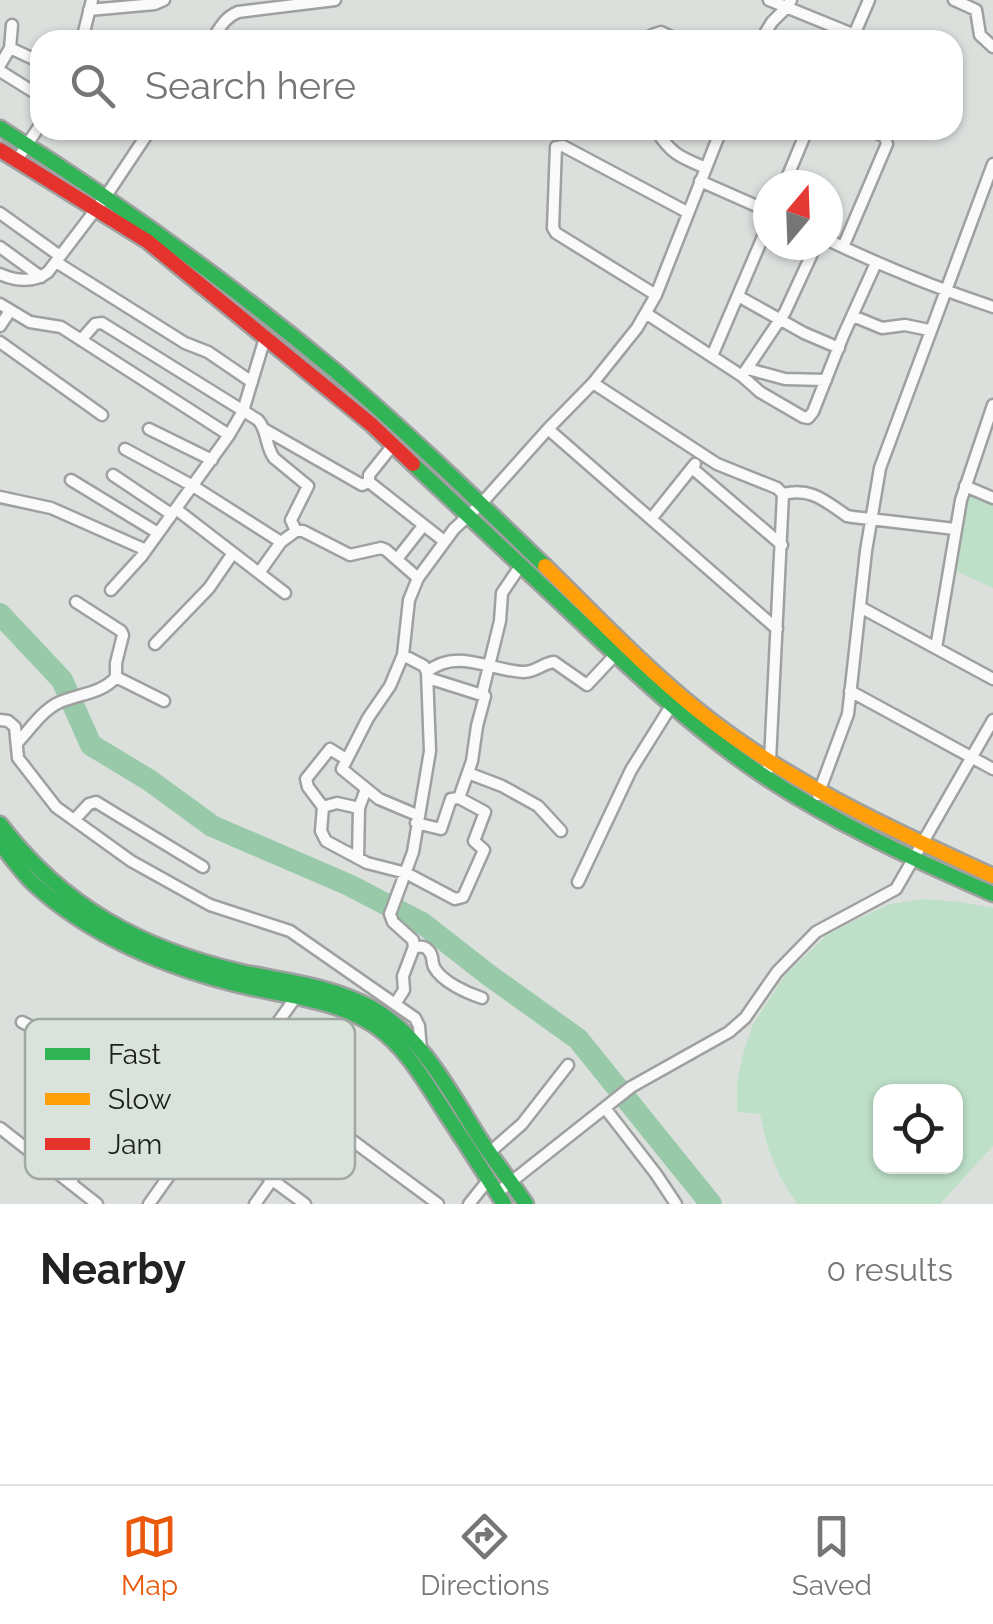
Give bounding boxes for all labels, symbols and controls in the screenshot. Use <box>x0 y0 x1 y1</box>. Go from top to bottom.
search box <box>30 30 963 140</box>
icon: search <box>65 58 120 113</box>
text: Search here <box>145 63 356 108</box>
north arrow <box>753 170 843 260</box>
legend <box>25 1019 355 1179</box>
text: Fast <box>108 1038 161 1071</box>
text: Slow <box>108 1083 172 1116</box>
map controls <box>873 1084 963 1174</box>
button: locate <box>873 1084 963 1174</box>
text: Jam <box>108 1128 162 1161</box>
text: Nearby <box>40 1245 186 1294</box>
text: 0 results <box>826 1251 953 1288</box>
tab: Map <box>121 1509 178 1602</box>
tab: Directions <box>420 1509 550 1602</box>
tab: Saved <box>792 1509 872 1602</box>

